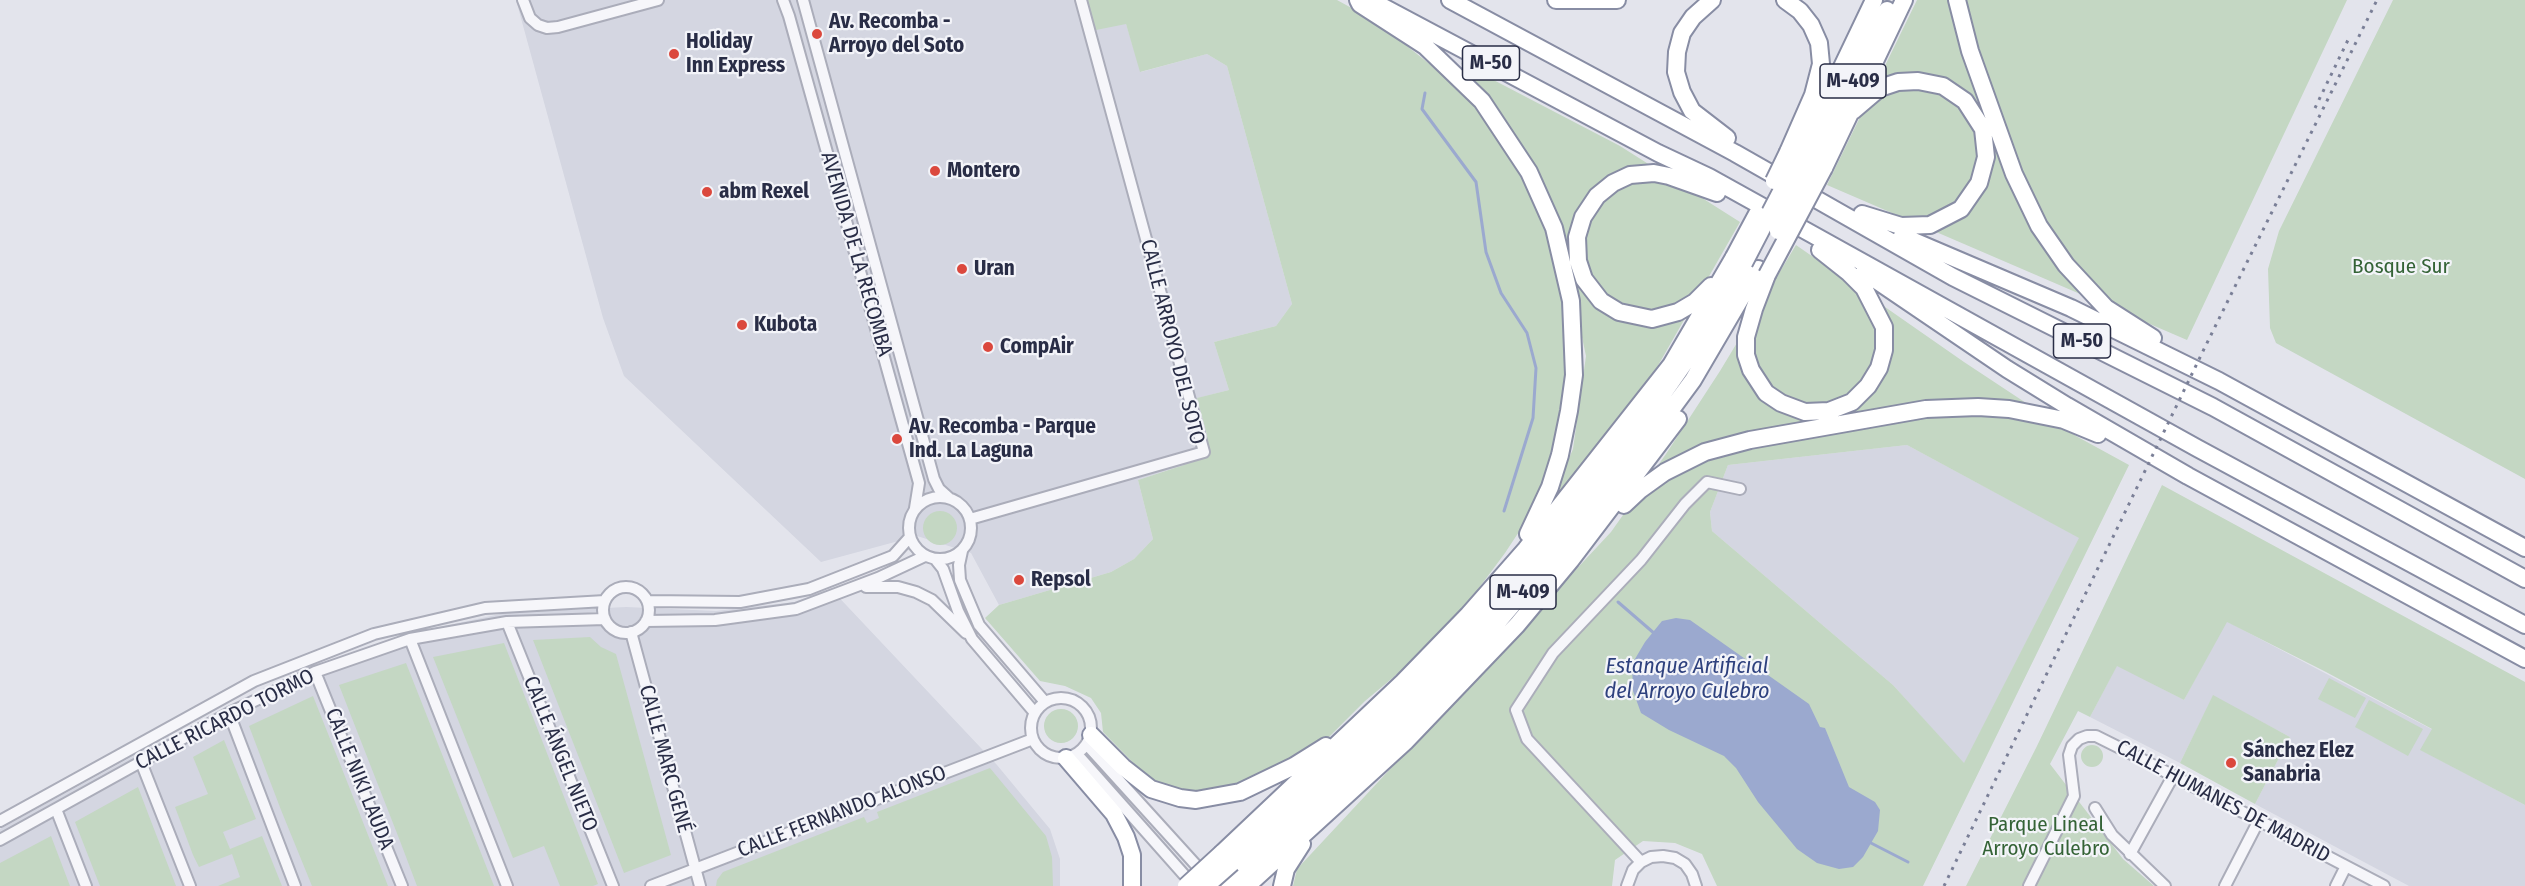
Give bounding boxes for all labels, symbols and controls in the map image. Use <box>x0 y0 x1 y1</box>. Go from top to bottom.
place label: Av. Recomba - Arroyo del Soto <box>829 9 964 59</box>
marker: Av. Recomba - Arroyo del Soto <box>810 27 824 41</box>
place label: Holiday Inn Express <box>686 29 785 79</box>
road number: M-50 <box>1462 46 1520 80</box>
marker: Holiday Inn Express <box>667 47 681 61</box>
road number: M-409 <box>1820 64 1886 98</box>
street label: AVENIDA DE LA RECOMBA <box>815 149 897 359</box>
place label: Montero <box>947 158 1020 184</box>
marker: Montero <box>928 164 942 178</box>
place label: abm Rexel <box>719 179 809 205</box>
marker: abm Rexel <box>700 185 714 199</box>
street label: CALLE ARROYO DEL SOTO <box>1134 237 1210 447</box>
park label: Bosque Sur <box>2352 254 2450 280</box>
place label: Uran <box>974 256 1015 282</box>
marker: Uran <box>955 262 969 276</box>
place label: Kubota <box>754 312 817 338</box>
marker: Kubota <box>735 318 749 332</box>
road number: M-50 <box>2054 324 2110 358</box>
place label: CompAir <box>1000 334 1074 360</box>
marker: CompAir <box>981 340 995 354</box>
place label: Av. Recomba - Parque Ind. La Laguna <box>909 414 1096 464</box>
marker: Av. Recomba - Parque Ind. La Laguna <box>890 432 904 446</box>
place label: Repsol <box>1031 567 1091 593</box>
marker: Repsol <box>1012 573 1026 587</box>
road number: M-409 <box>1490 575 1556 609</box>
water label: Estanque Artificial del Arroyo Culebro <box>1604 654 1770 706</box>
street label: CALLE RICARDO TORMO <box>131 664 319 776</box>
street label: CALLE ÁNGEL NIETO <box>517 673 603 835</box>
street label: CALLE MARC GENÉ <box>633 682 697 836</box>
street label: CALLE NIKI LAUDA <box>319 705 399 853</box>
street label: CALLE HUMANES DE MADRID <box>2112 735 2334 869</box>
place label: Sánchez Elez Sanabria <box>2243 738 2354 788</box>
marker: Sánchez Elez Sanabria <box>2224 756 2238 770</box>
street label: CALLE FERNANDO ALONSO <box>734 761 950 863</box>
park label: Parque Lineal Arroyo Culebro <box>1982 812 2110 862</box>

